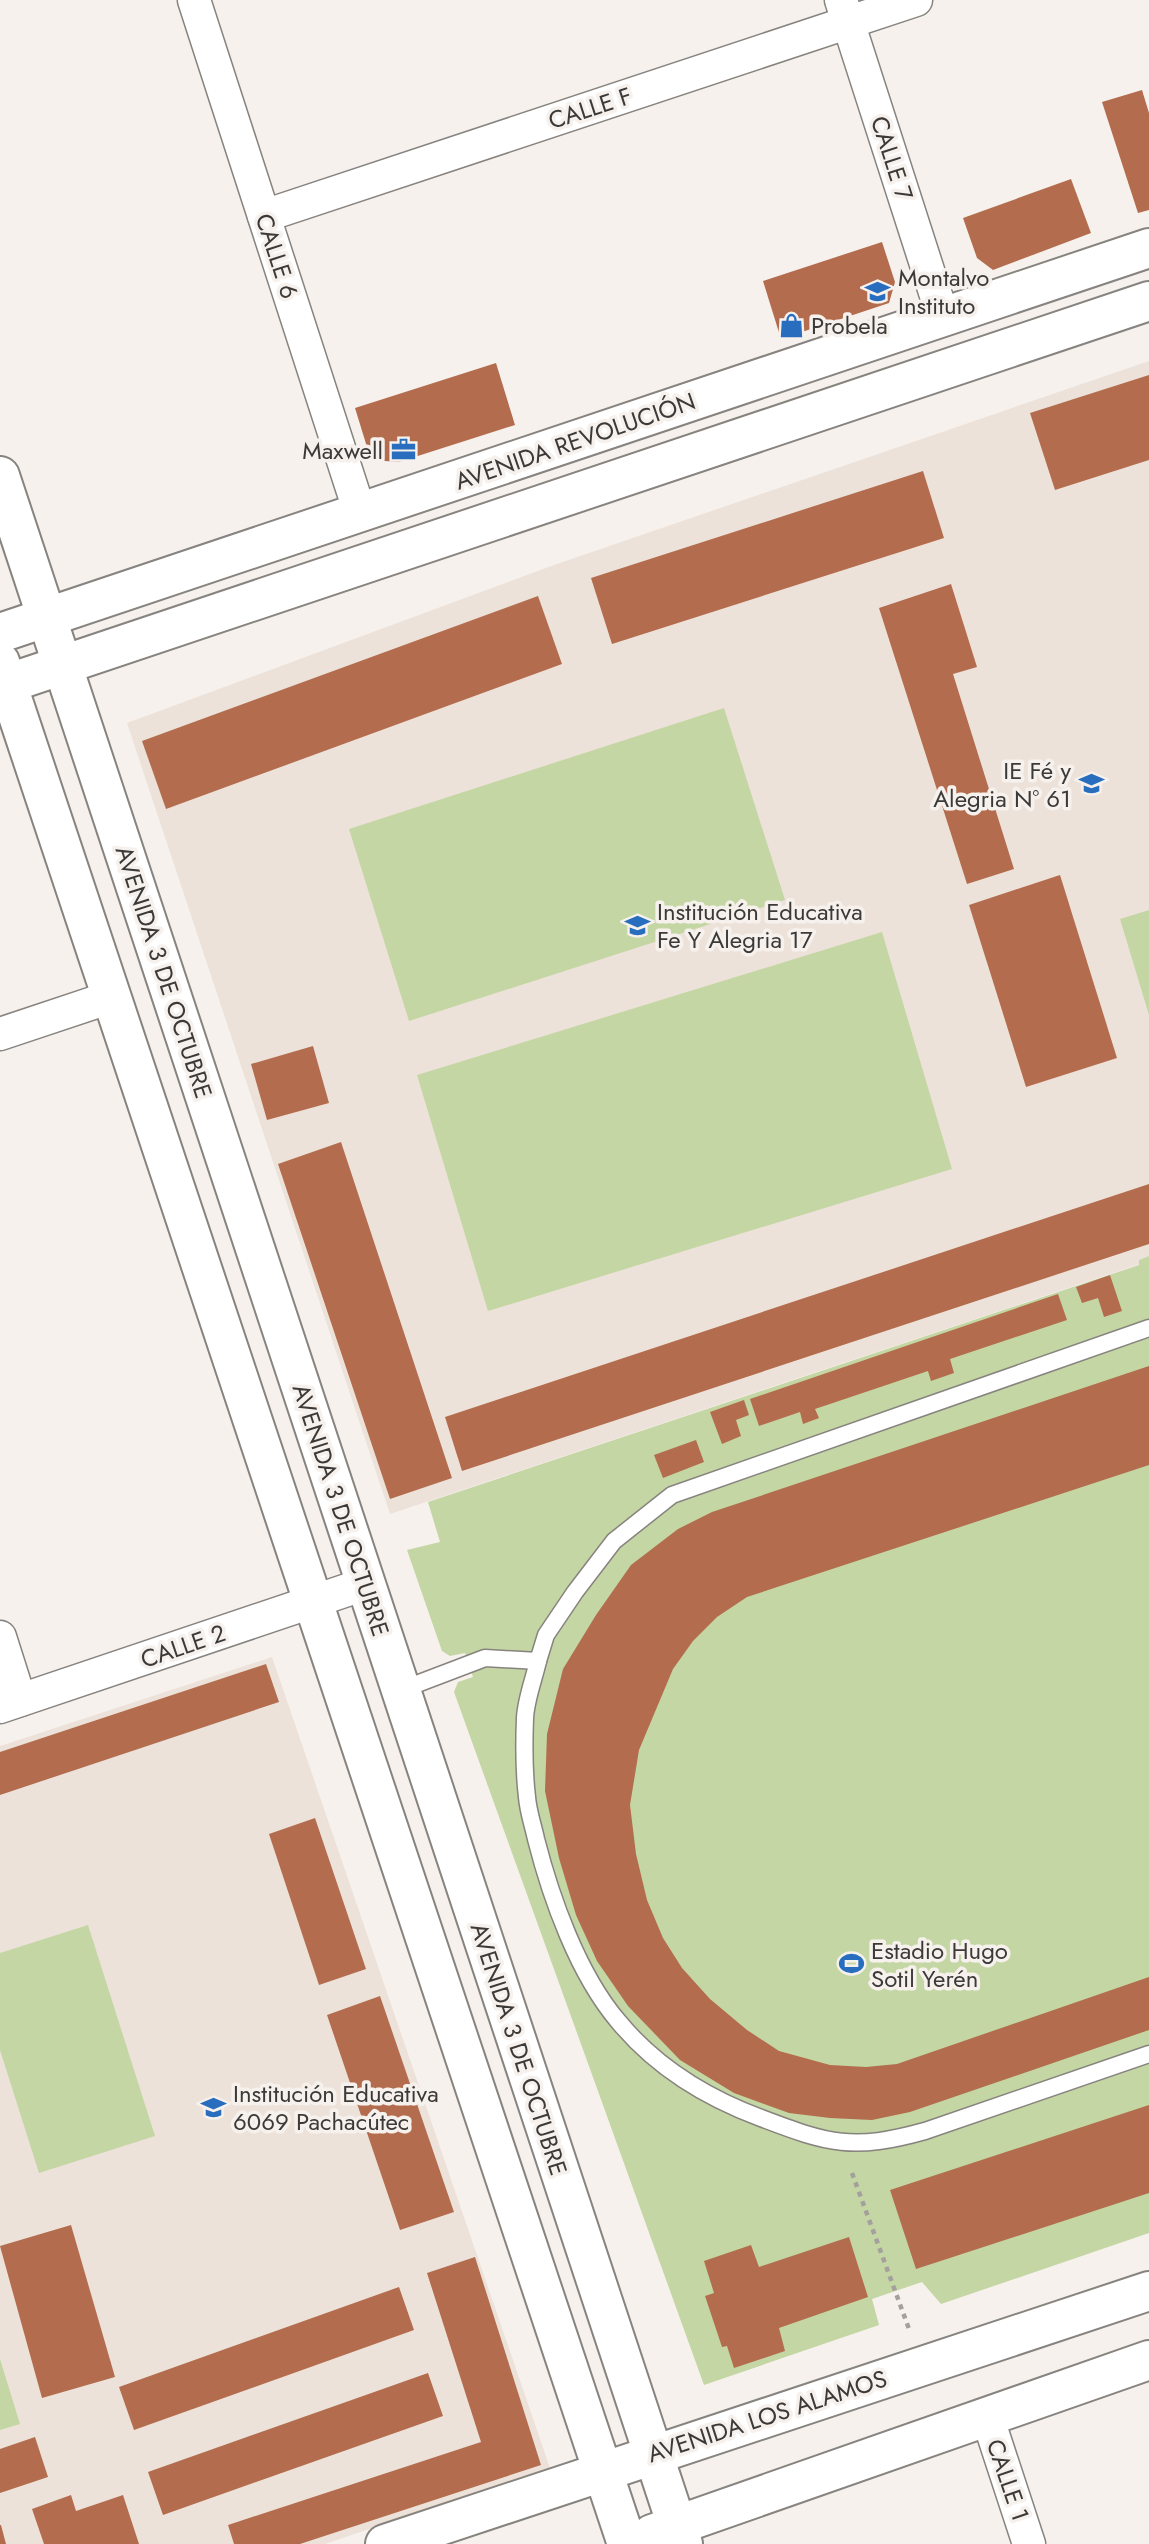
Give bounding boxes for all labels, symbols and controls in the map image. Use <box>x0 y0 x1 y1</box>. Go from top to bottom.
street label: CALLE F <box>544 78 636 138</box>
street label: CALLE 7 <box>862 111 922 205</box>
street label: CALLE 6 <box>247 209 307 303</box>
place label: Montalvo Instituto <box>898 260 989 323</box>
school or university icon: Montalvo Instituto <box>864 277 892 305</box>
place label: Probela <box>811 308 888 343</box>
shop icon: Probela <box>777 311 805 339</box>
street label: AVENIDA REVOLUCIÓN <box>450 383 700 499</box>
place label: Maxwell <box>302 433 383 468</box>
office icon: Maxwell <box>389 436 417 464</box>
place label: IE Fé y Alegria N° 61 <box>933 753 1071 816</box>
school or university icon: IE Fé y Alegria N° 61 <box>1077 770 1105 798</box>
street label: AVENIDA 3 DE OCTUBRE <box>107 841 221 1103</box>
place label: Institución Educativa Fe Y Alegria 17 <box>657 894 863 957</box>
school or university icon: Institución Educativa Fe Y Alegria 17 <box>623 911 651 939</box>
street label: AVENIDA 3 DE OCTUBRE <box>284 1379 398 1641</box>
street label: CALLE 2 <box>136 1615 230 1677</box>
street label: AVENIDA 3 DE OCTUBRE <box>462 1918 576 2180</box>
place label: Estadio Hugo Sotil Yerén <box>871 1933 1008 1996</box>
sports icon: Estadio Hugo Sotil Yerén <box>837 1950 865 1978</box>
place label: Institución Educativa 6069 Pachacútec <box>233 2076 439 2139</box>
school or university icon: Institución Educativa 6069 Pachacútec <box>199 2093 227 2121</box>
street label: AVENIDA LOS ALAMOS <box>643 2361 891 2471</box>
street label: CALLE 1 <box>978 2434 1038 2526</box>

